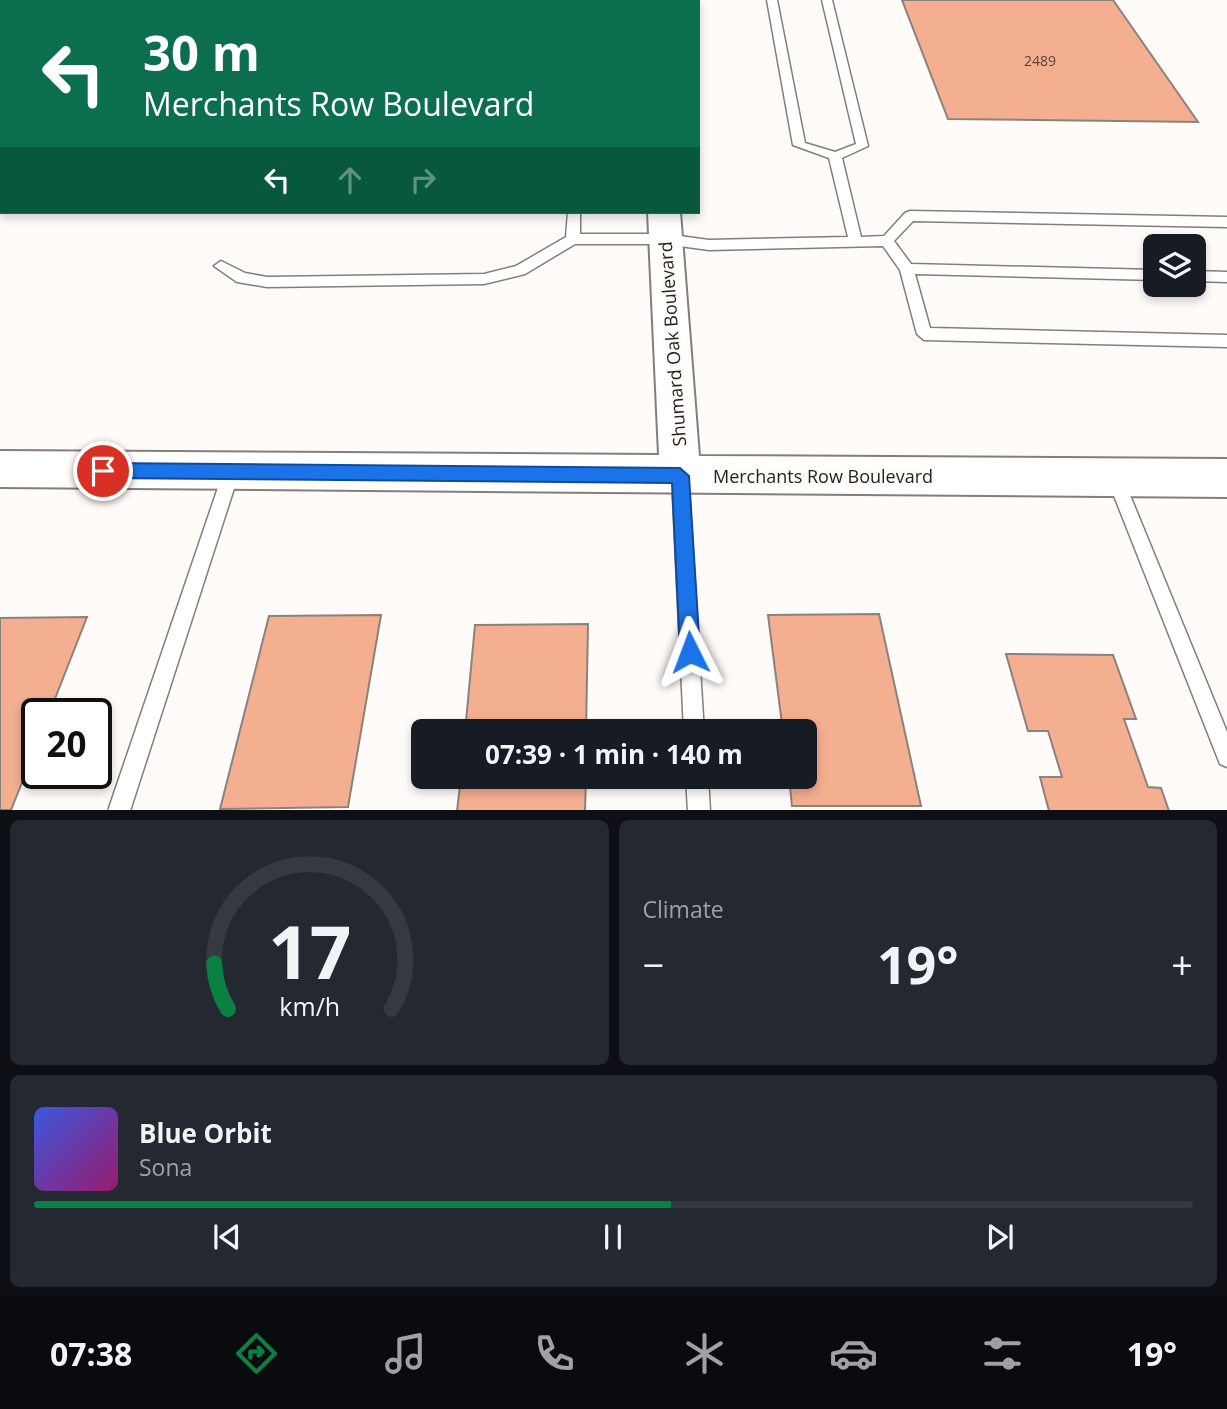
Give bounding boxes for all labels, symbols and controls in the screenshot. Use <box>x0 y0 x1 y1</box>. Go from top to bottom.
text: 30 m <box>143 19 260 85</box>
icon: left <box>28 28 119 119</box>
house number: 2489 <box>1024 51 1056 70</box>
text: Merchants Row Boulevard <box>143 82 534 125</box>
icon: left <box>258 161 296 199</box>
icon: ahead <box>331 161 369 199</box>
icon: right <box>404 161 442 199</box>
map controls <box>1143 234 1206 297</box>
button: layers <box>1143 234 1206 297</box>
street label: Shumard Oak Boulevard <box>653 241 691 447</box>
pin <box>73 441 133 501</box>
icon: arrive <box>84 452 122 490</box>
street label: Merchants Row Boulevard <box>713 464 933 488</box>
position arrow <box>653 615 727 689</box>
speed limit sign: 20 <box>21 698 112 789</box>
text: 07:39 · 1 min · 140 m <box>485 736 743 772</box>
text: Climate <box>643 893 724 925</box>
text: 17 <box>268 901 351 1000</box>
text: 19° <box>877 928 959 999</box>
text: − <box>643 938 664 990</box>
text: + <box>1171 938 1193 990</box>
text: km/h <box>279 988 340 1022</box>
text: Blue Orbit <box>139 1115 272 1151</box>
text: Sona <box>139 1151 192 1183</box>
icon: previous <box>208 1218 246 1256</box>
icon: pause <box>594 1218 632 1256</box>
icon: next <box>981 1218 1019 1256</box>
icon: directions <box>232 1329 281 1378</box>
icon: music <box>381 1329 430 1378</box>
icon: phone <box>530 1329 579 1378</box>
icon: climate <box>680 1329 729 1378</box>
icon: car <box>829 1329 878 1378</box>
icon: filters <box>978 1329 1027 1378</box>
text: 07:38 <box>50 1332 132 1375</box>
text: 19° <box>1127 1332 1177 1375</box>

